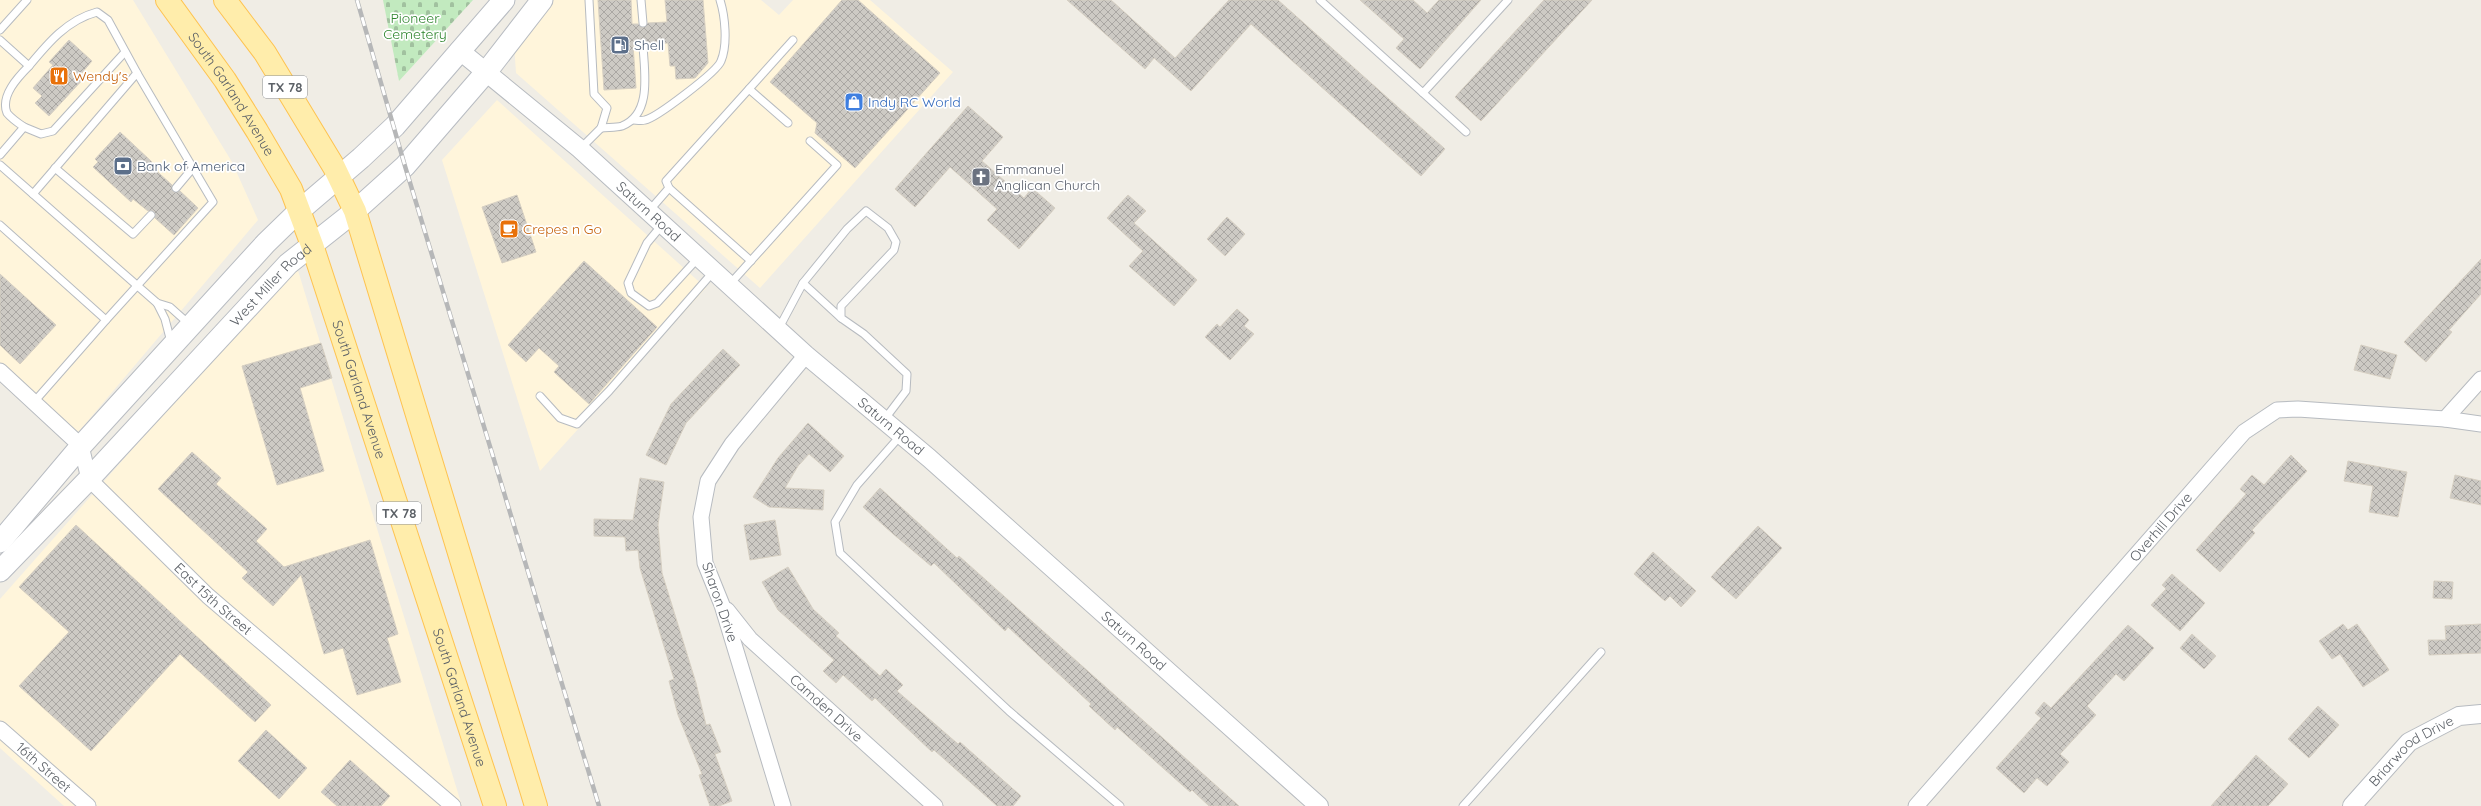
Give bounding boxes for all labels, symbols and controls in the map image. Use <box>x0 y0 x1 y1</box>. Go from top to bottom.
park label: Pioneer Cemetery <box>383 9 447 43</box>
street label: South Garland Avenue <box>184 28 279 159</box>
fuel station icon: Shell <box>609 34 631 56</box>
place label: Shell <box>634 36 664 54</box>
restaurant icon: Wendy's <box>48 65 70 87</box>
place label: Wendy's <box>73 67 128 85</box>
road number: TX 78 <box>263 76 307 98</box>
shop icon: Indy RC World <box>843 91 865 113</box>
place label: Indy RC World <box>868 93 961 111</box>
bank icon: Bank of America <box>112 155 134 177</box>
place label: Bank of America <box>137 157 245 175</box>
place label: Emmanuel Anglican Church <box>995 160 1100 194</box>
church icon: Emmanuel Anglican Church <box>970 166 992 188</box>
street label: Saturn Road <box>612 177 685 245</box>
cafe icon: Crepes n Go <box>498 218 520 240</box>
place label: Crepes n Go <box>523 220 602 238</box>
street label: West Miller Road <box>226 240 315 330</box>
street label: South Garland Avenue <box>328 318 390 461</box>
street label: Saturn Road <box>854 393 928 459</box>
street label: Overhill Drive <box>2125 489 2196 565</box>
road number: TX 78 <box>377 502 421 524</box>
street label: East 15th Street <box>170 559 256 639</box>
street label: Sharon Drive <box>698 560 742 644</box>
street label: Saturn Road <box>1098 607 1170 674</box>
street label: South Garland Avenue <box>429 626 491 769</box>
street label: Camden Drive <box>786 670 867 746</box>
street label: Briarwood Drive <box>2365 711 2457 790</box>
street label: 16th Street <box>12 738 75 796</box>

